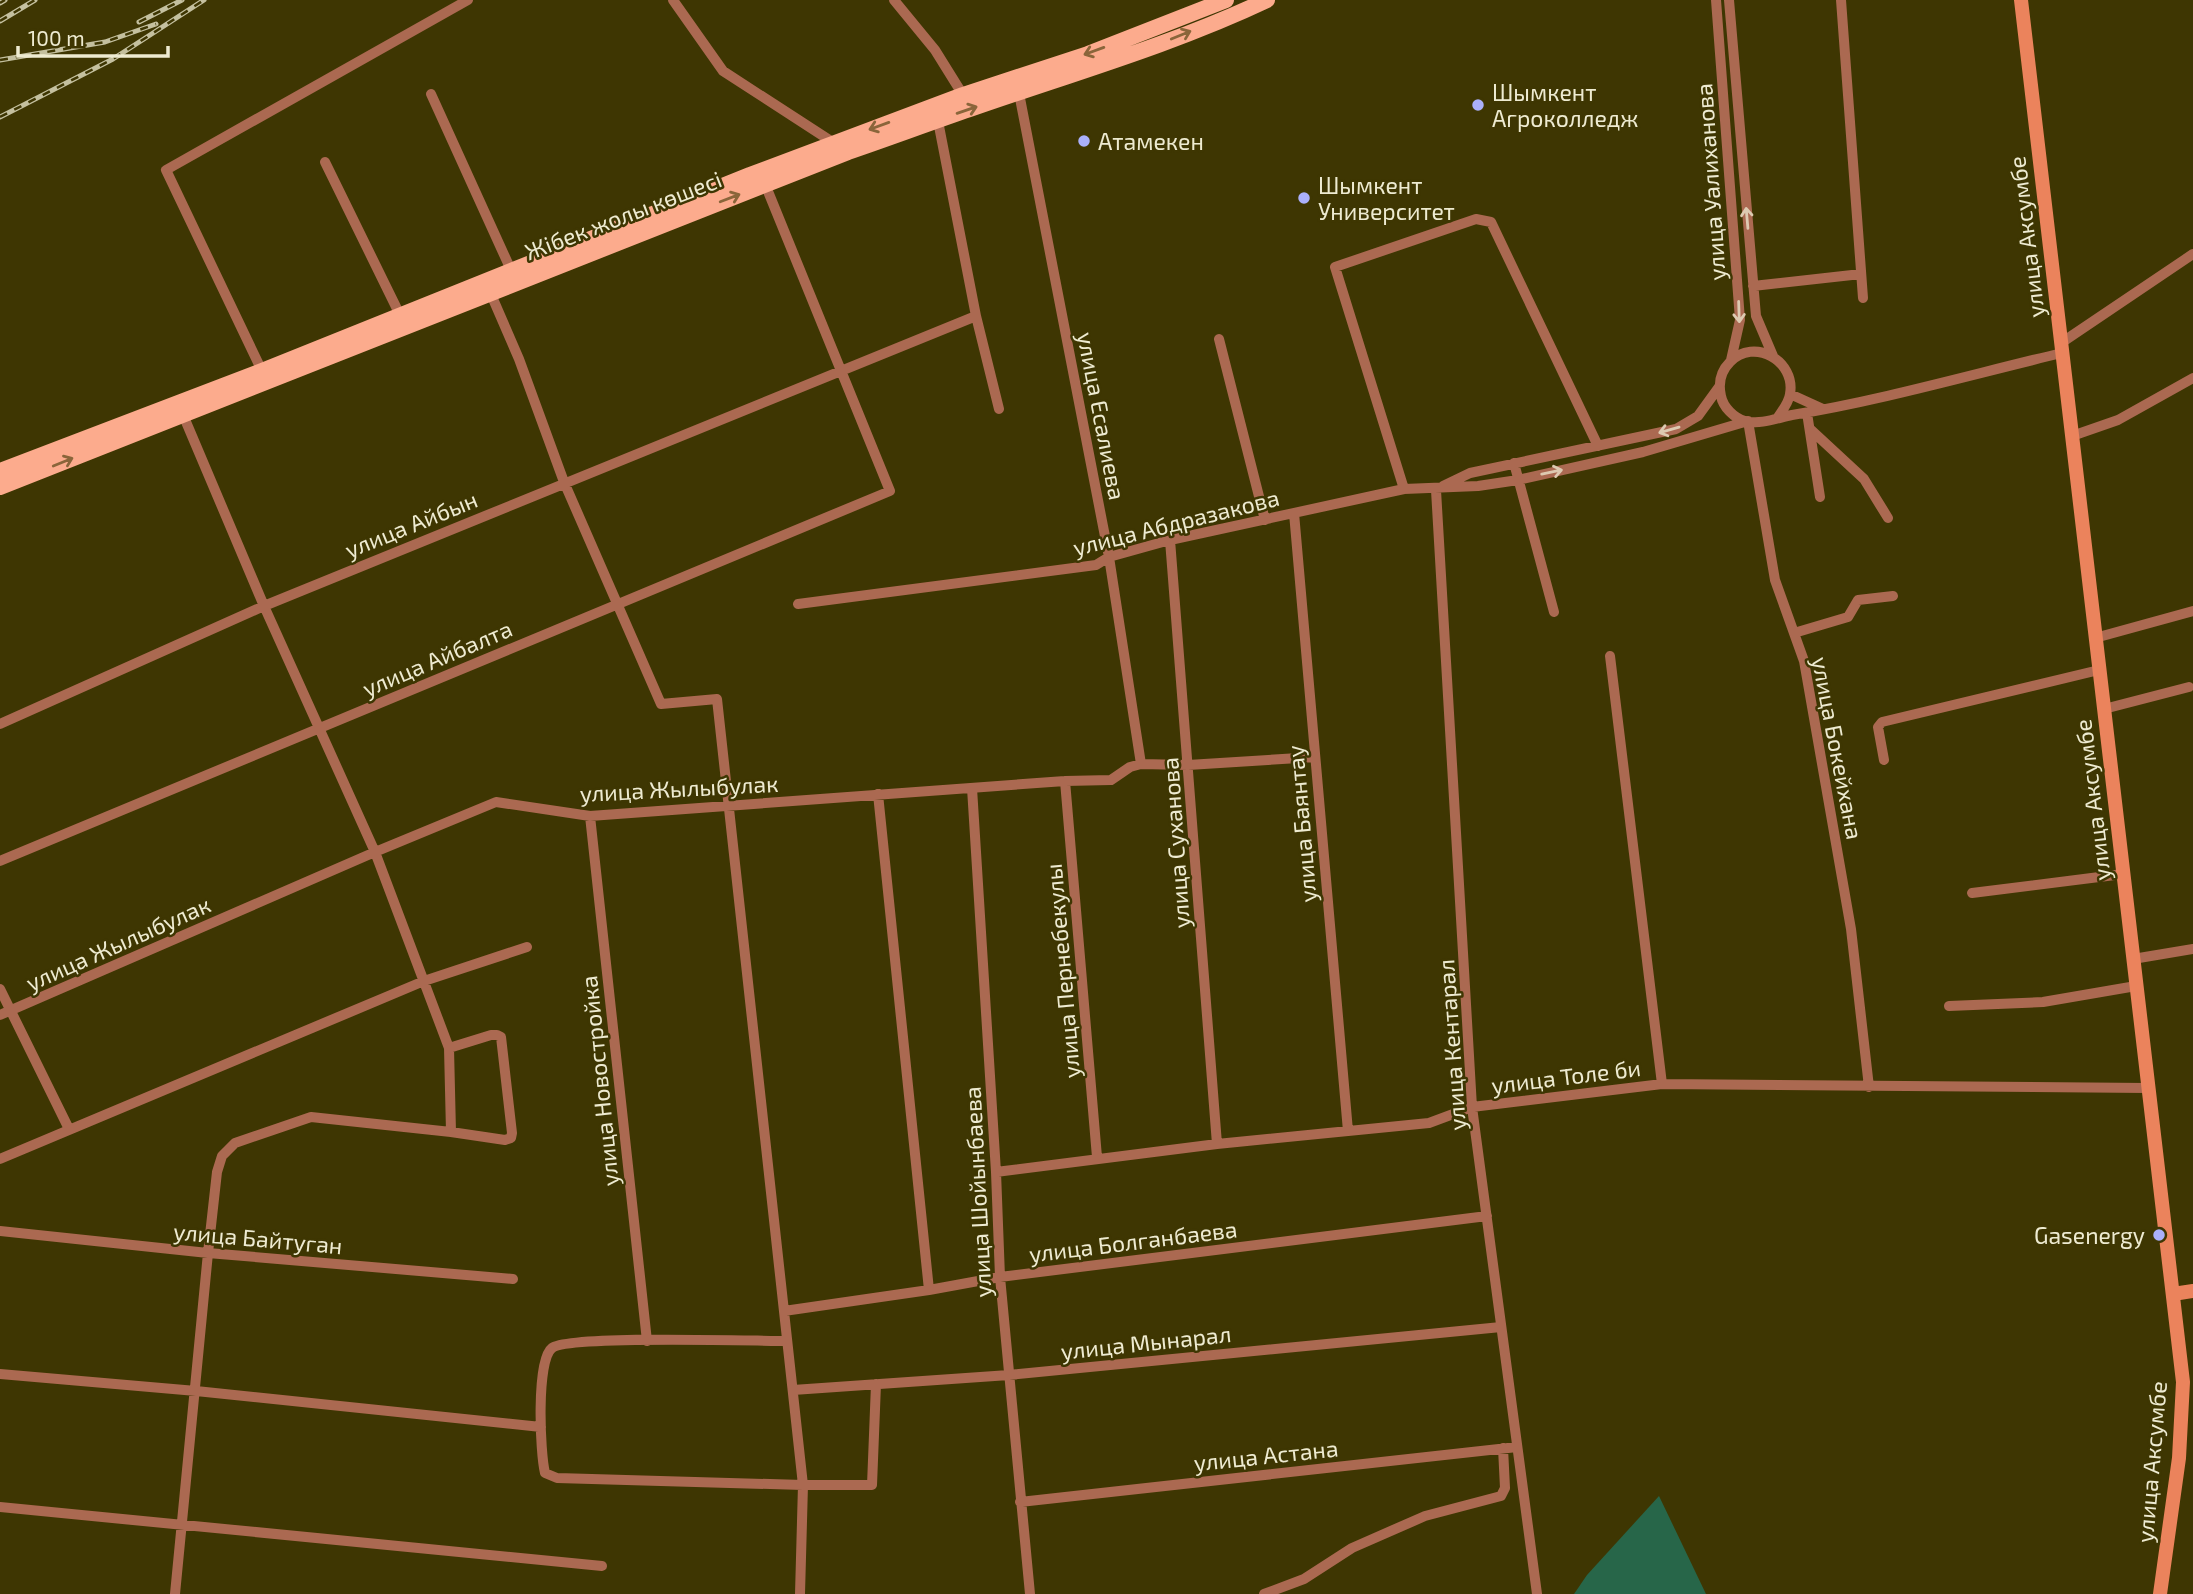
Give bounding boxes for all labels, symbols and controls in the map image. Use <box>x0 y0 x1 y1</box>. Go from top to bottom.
scale bar <box>18 14 168 58</box>
text: 100 m <box>28 25 85 50</box>
one-way arrow <box>1170 28 1192 41</box>
one-way arrow <box>1083 46 1105 58</box>
place label: Шымкент Агроколледж <box>1492 78 1638 132</box>
street label: улица Уалиханова <box>1689 82 1732 282</box>
marker: Шымкент Агроколледж <box>1470 97 1486 113</box>
one-way arrow <box>955 103 977 115</box>
one-way arrow <box>869 121 891 134</box>
place label: Атамекен <box>1098 127 1204 155</box>
marker: Атамекен <box>1076 133 1092 149</box>
street label: улица Аксумбе <box>2002 155 2051 319</box>
street label: Жібек жолы көшесі <box>521 165 725 265</box>
place label: Шымкент Университет <box>1318 171 1455 225</box>
one-way arrow <box>719 190 741 203</box>
marker: Шымкент Университет <box>1296 190 1312 206</box>
one-way arrow <box>1740 207 1753 230</box>
one-way arrow <box>1732 301 1746 324</box>
street label: улица Есалиева <box>1071 330 1132 502</box>
one-way arrow <box>1659 424 1681 437</box>
one-way arrow <box>52 455 74 468</box>
one-way arrow <box>1540 465 1563 478</box>
street label: улица Абдразакова <box>1070 483 1282 562</box>
street label: улица Айбын <box>341 485 482 564</box>
street label: улица Айбалта <box>358 614 516 703</box>
street label: улица Бокейхана <box>1806 654 1869 842</box>
street label: улица Аксумбе <box>2068 718 2117 882</box>
street label: улица Баянтау <box>1280 744 1323 904</box>
street label: улица Суханова <box>1155 756 1196 929</box>
street label: улица Жылыбулак <box>579 769 779 808</box>
street label: улица Пернебекулы <box>1039 862 1086 1079</box>
street label: улица Жылыбулак <box>22 890 215 997</box>
street label: улица Кентарал <box>1431 958 1472 1132</box>
street label: улица Новостройка <box>574 974 625 1188</box>
street label: улица Толе би <box>1490 1053 1642 1100</box>
street label: улица Шойынбаева <box>957 1086 998 1298</box>
street label: улица Болганбаева <box>1027 1214 1239 1269</box>
street label: улица Байтуган <box>172 1217 344 1260</box>
place label: Gasenergy <box>2034 1221 2145 1249</box>
marker: Gasenergy <box>2151 1227 2167 1243</box>
street label: улица Мынарал <box>1059 1319 1233 1366</box>
street label: улица Аксумбе <box>2130 1380 2173 1544</box>
street label: улица Астана <box>1192 1433 1340 1477</box>

